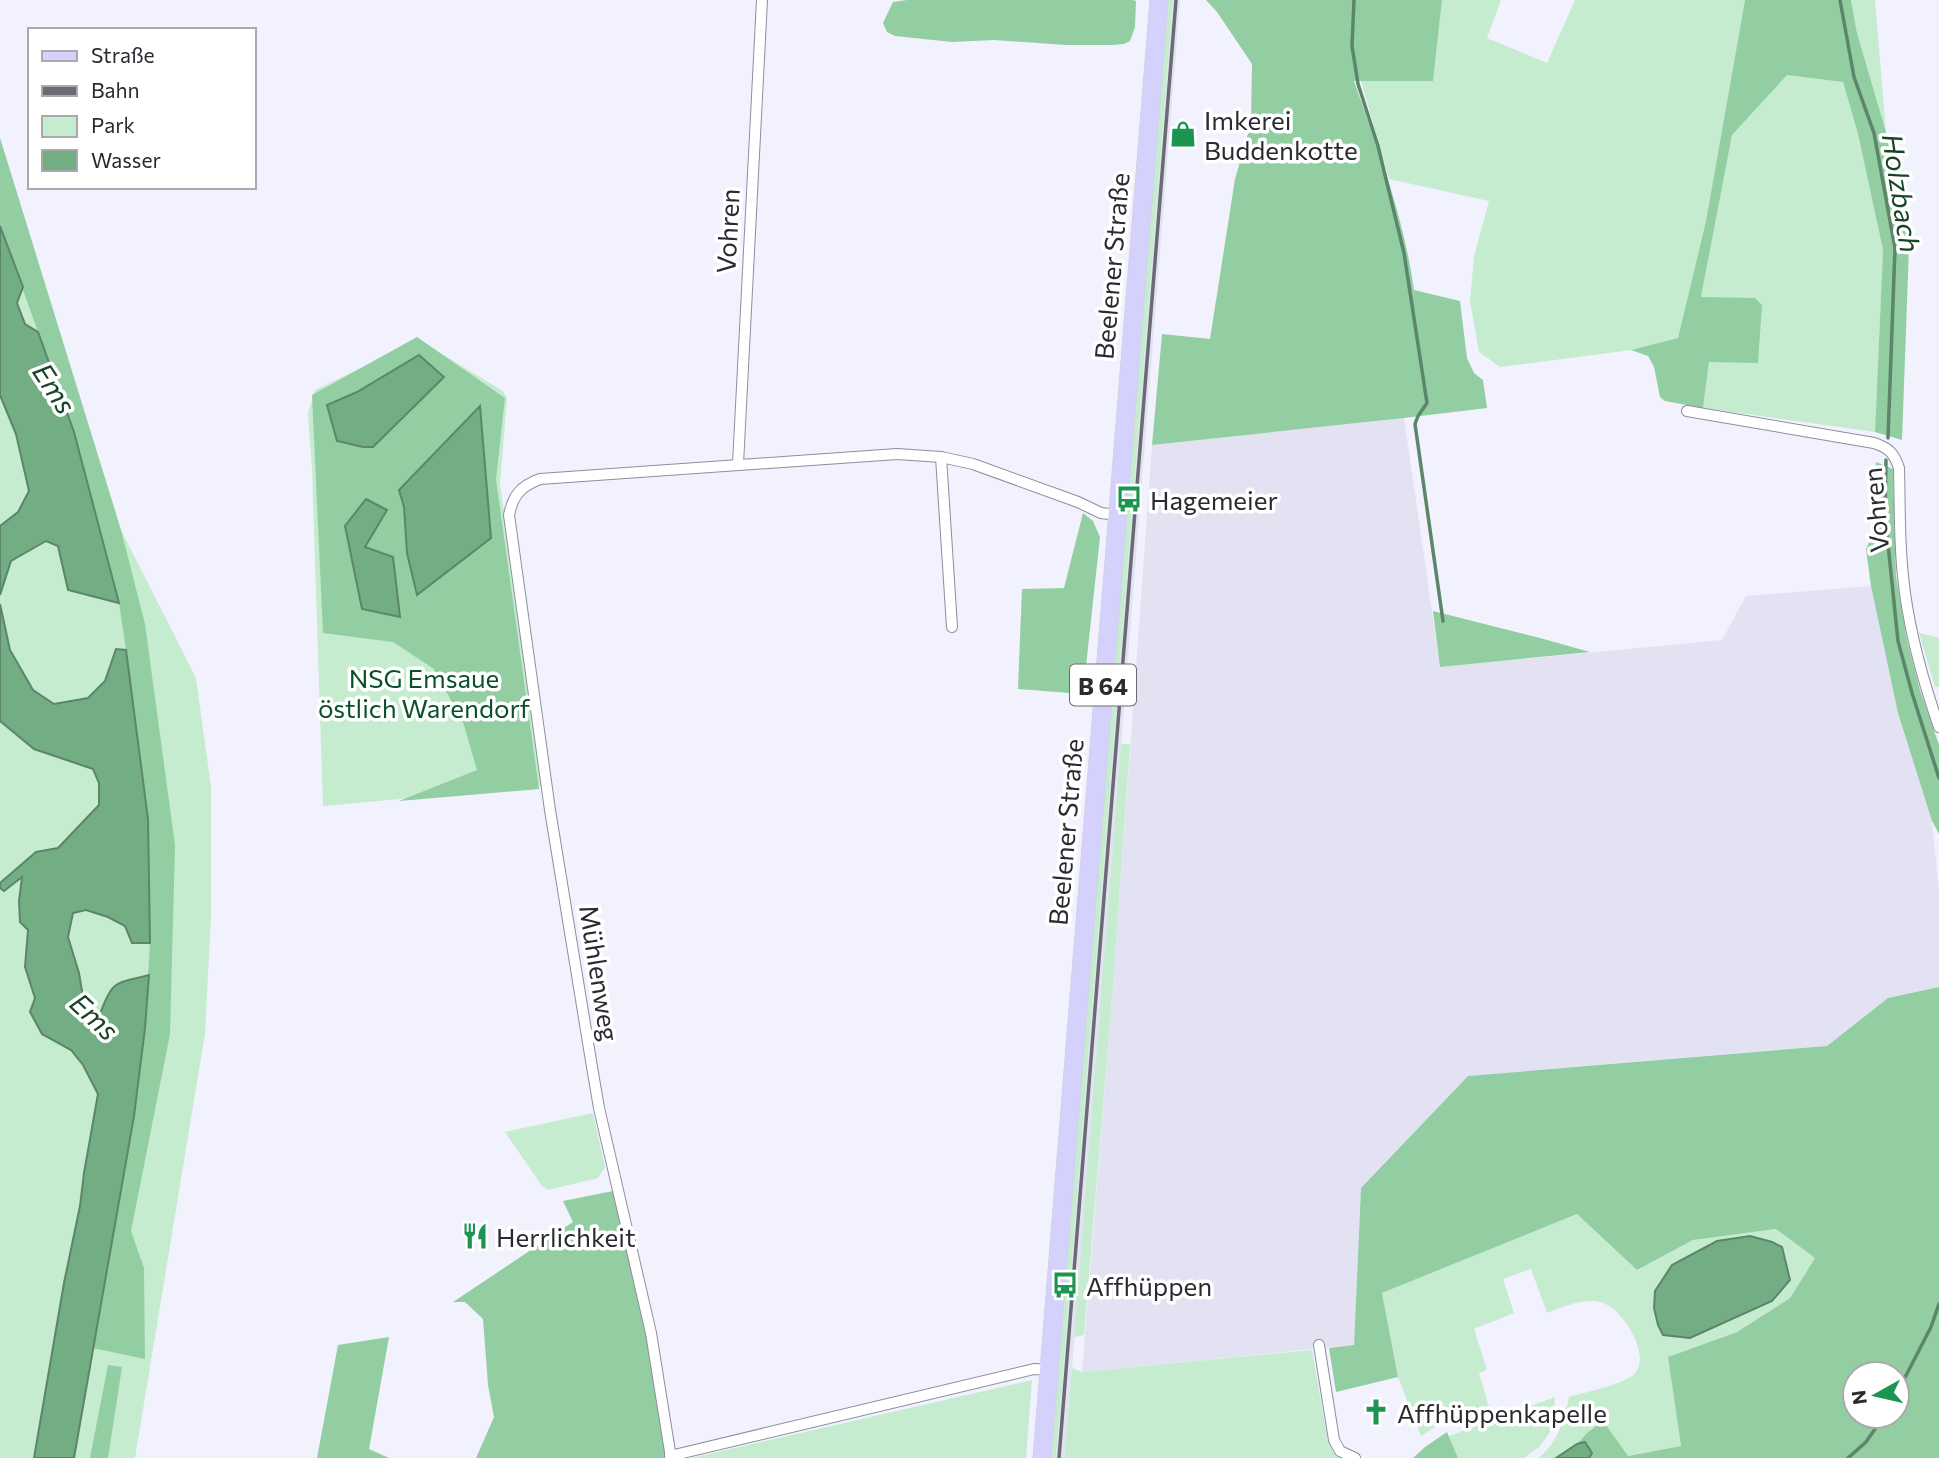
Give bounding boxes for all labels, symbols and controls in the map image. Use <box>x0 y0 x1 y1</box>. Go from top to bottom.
legend <box>28 28 256 189</box>
text: Straße <box>91 42 155 67</box>
text: Bahn <box>91 77 140 102</box>
place label: Imkerei Buddenkotte <box>1204 104 1358 165</box>
text: Park <box>91 112 135 137</box>
shop icon: Imkerei Buddenkotte <box>1168 119 1198 149</box>
water label: Holzbach <box>1876 131 1928 255</box>
text: Wasser <box>91 147 161 172</box>
street label: Beelener Straße <box>1087 171 1135 361</box>
street label: Vohren <box>709 188 745 274</box>
water label: Ems <box>26 356 84 420</box>
street label: Vohren <box>1856 466 1894 554</box>
bus stop icon: Hagemeier <box>1114 484 1144 514</box>
place label: Hagemeier <box>1150 484 1278 515</box>
park label: NSG Emsaue östlich Warendorf <box>318 662 531 723</box>
road number: B 64 <box>1070 664 1136 706</box>
street label: Beelener Straße <box>1041 737 1089 927</box>
street label: Mühlenweg <box>574 903 626 1043</box>
water label: Ems <box>64 985 126 1047</box>
restaurant icon: Herrlichkeit <box>460 1221 490 1251</box>
place label: Herrlichkeit <box>496 1221 636 1252</box>
bus stop icon: Affhüppen <box>1050 1270 1080 1300</box>
place label: Affhüppen <box>1086 1270 1212 1301</box>
north arrow <box>1841 1360 1911 1430</box>
text: N <box>1846 1389 1871 1406</box>
church icon: Affhüppenkapelle <box>1361 1397 1391 1427</box>
place label: Affhüppenkapelle <box>1397 1397 1607 1428</box>

